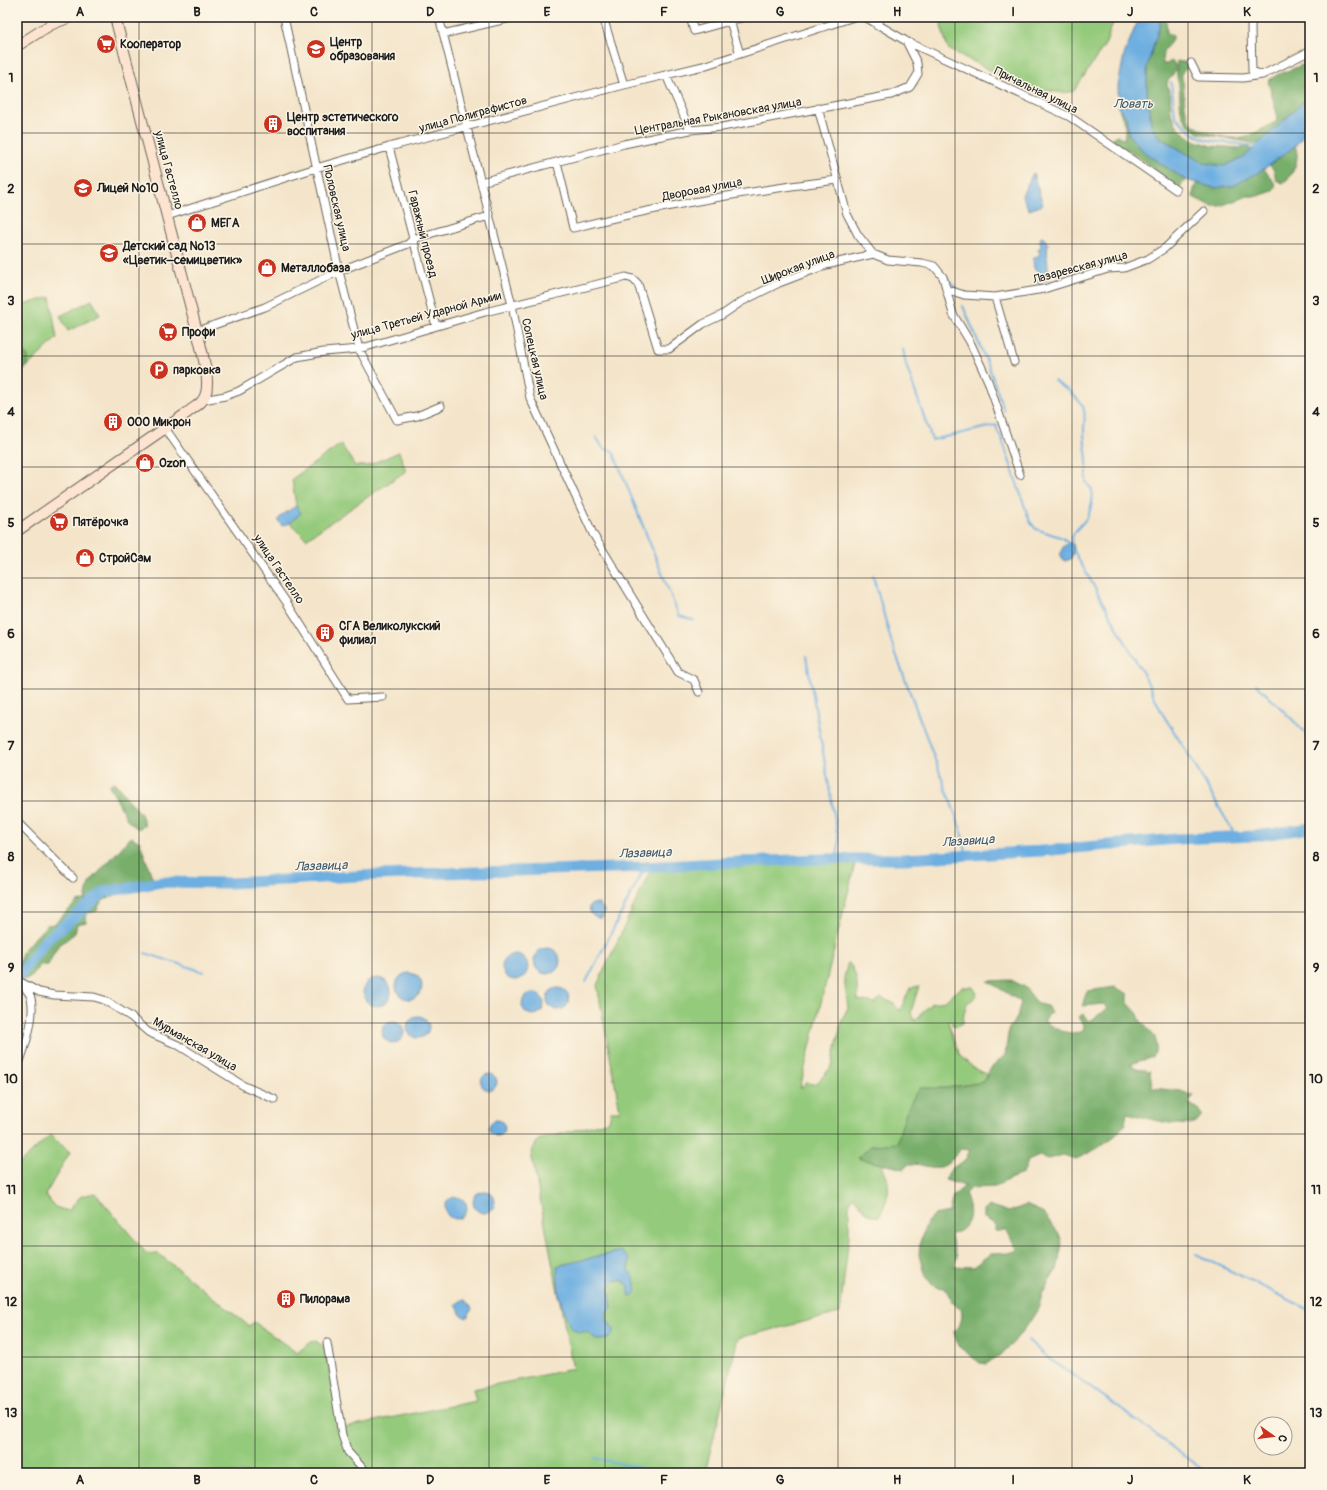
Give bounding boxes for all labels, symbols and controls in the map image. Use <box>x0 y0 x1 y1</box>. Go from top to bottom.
text: A <box>76 4 85 20</box>
text: B <box>193 4 201 20</box>
text: C <box>310 4 318 20</box>
text: D <box>426 4 434 20</box>
text: E <box>544 4 551 20</box>
text: F <box>660 4 668 20</box>
text: G <box>776 4 785 20</box>
text: H <box>893 4 901 20</box>
text: I <box>1011 4 1015 20</box>
text: J <box>1127 4 1133 20</box>
text: K <box>1243 4 1251 20</box>
supermarket icon: Кооператор <box>95 33 117 55</box>
place label: Центр образования <box>329 35 396 64</box>
place label: Кооператор <box>120 37 182 52</box>
school or university icon: Центр образования <box>305 38 327 60</box>
street label: Причальная улица <box>991 64 1081 117</box>
text: 1 <box>8 70 14 86</box>
text: 1 <box>1313 70 1319 86</box>
street label: улица Полиграфистов <box>417 93 529 136</box>
street label: Центральная Рыкановская улица <box>634 94 803 139</box>
water label: Ловать <box>1113 96 1153 112</box>
place label: Центр эстетического воспитания <box>287 110 399 139</box>
building icon: Центр эстетического воспитания <box>262 113 284 135</box>
street label: улица Гастелло <box>151 128 186 212</box>
street label: Половская улица <box>319 163 354 253</box>
street label: Дворовая улица <box>660 174 744 205</box>
school or university icon: Лицей №10 <box>72 177 94 199</box>
text: 2 <box>7 181 15 197</box>
place label: Лицей №10 <box>96 181 159 196</box>
text: 2 <box>1312 181 1320 197</box>
street label: Гаражный проезд <box>404 189 441 280</box>
shop icon: МЕГА <box>186 212 208 234</box>
place label: МЕГА <box>211 216 240 231</box>
place label: Детский сад №13 «Цветик–семицветик» <box>122 239 243 268</box>
school or university icon: Детский сад №13 «Цветик–семицветик» <box>98 242 120 264</box>
street label: Широкая улица <box>759 246 837 288</box>
street label: Лазаревская улица <box>1030 247 1130 288</box>
shop icon: Металлобаза <box>256 257 278 279</box>
place label: Металлобаза <box>281 261 350 276</box>
street label: улица Третьей Ударной Армии <box>348 288 504 343</box>
text: 3 <box>7 293 15 309</box>
text: 3 <box>1312 293 1320 309</box>
street label: Сопецкая улица <box>518 317 551 402</box>
supermarket icon: Профи <box>157 321 179 343</box>
place label: Профи <box>182 325 216 340</box>
parking icon: парковка <box>148 359 170 381</box>
place label: парковка <box>173 363 221 378</box>
text: 4 <box>7 404 15 420</box>
text: 4 <box>1312 404 1320 420</box>
building icon: ООО Микрон <box>102 411 124 433</box>
place label: ООО Микрон <box>127 415 191 430</box>
shop icon: Ozon <box>134 452 156 474</box>
place label: Ozon <box>159 456 186 471</box>
supermarket icon: Пятёрочка <box>48 511 70 533</box>
text: 5 <box>7 515 15 531</box>
place label: Пятёрочка <box>73 515 129 530</box>
text: 5 <box>1312 515 1320 531</box>
street label: улица Гастелло <box>249 531 308 607</box>
shop icon: СтройСам <box>74 547 96 569</box>
place label: СтройСам <box>99 551 151 566</box>
place label: СГА Великолукский филиал <box>339 619 441 648</box>
building icon: СГА Великолукский филиал <box>314 622 336 644</box>
text: 6 <box>7 626 15 642</box>
text: 6 <box>1312 626 1320 642</box>
text: 7 <box>8 738 15 754</box>
text: 7 <box>1313 738 1320 754</box>
water label: Лазавица <box>941 831 996 851</box>
water label: Лазавица <box>618 844 673 862</box>
text: 8 <box>8 849 15 865</box>
text: 8 <box>1313 849 1320 865</box>
water label: Лазавица <box>294 857 349 875</box>
text: 9 <box>8 960 15 976</box>
text: 9 <box>1313 960 1320 976</box>
street label: Мурманская улица <box>150 1014 240 1075</box>
text: 10 <box>4 1071 18 1087</box>
text: 10 <box>1309 1071 1323 1087</box>
text: 11 <box>6 1182 16 1198</box>
text: 11 <box>1311 1182 1321 1198</box>
building icon: Пилорама <box>275 1288 297 1310</box>
place label: Пилорама <box>300 1292 350 1307</box>
text: 12 <box>5 1294 17 1310</box>
text: 12 <box>1310 1294 1322 1310</box>
text: 13 <box>5 1405 17 1421</box>
text: 13 <box>1310 1405 1322 1421</box>
north arrow <box>1253 1416 1293 1456</box>
text: С <box>1275 1433 1289 1443</box>
text: A <box>76 1472 85 1488</box>
text: B <box>193 1472 201 1488</box>
text: C <box>310 1472 318 1488</box>
text: D <box>426 1472 434 1488</box>
text: E <box>544 1472 551 1488</box>
text: F <box>660 1472 668 1488</box>
text: G <box>776 1472 785 1488</box>
text: H <box>893 1472 901 1488</box>
text: I <box>1011 1472 1015 1488</box>
text: J <box>1127 1472 1133 1488</box>
text: K <box>1243 1472 1251 1488</box>

